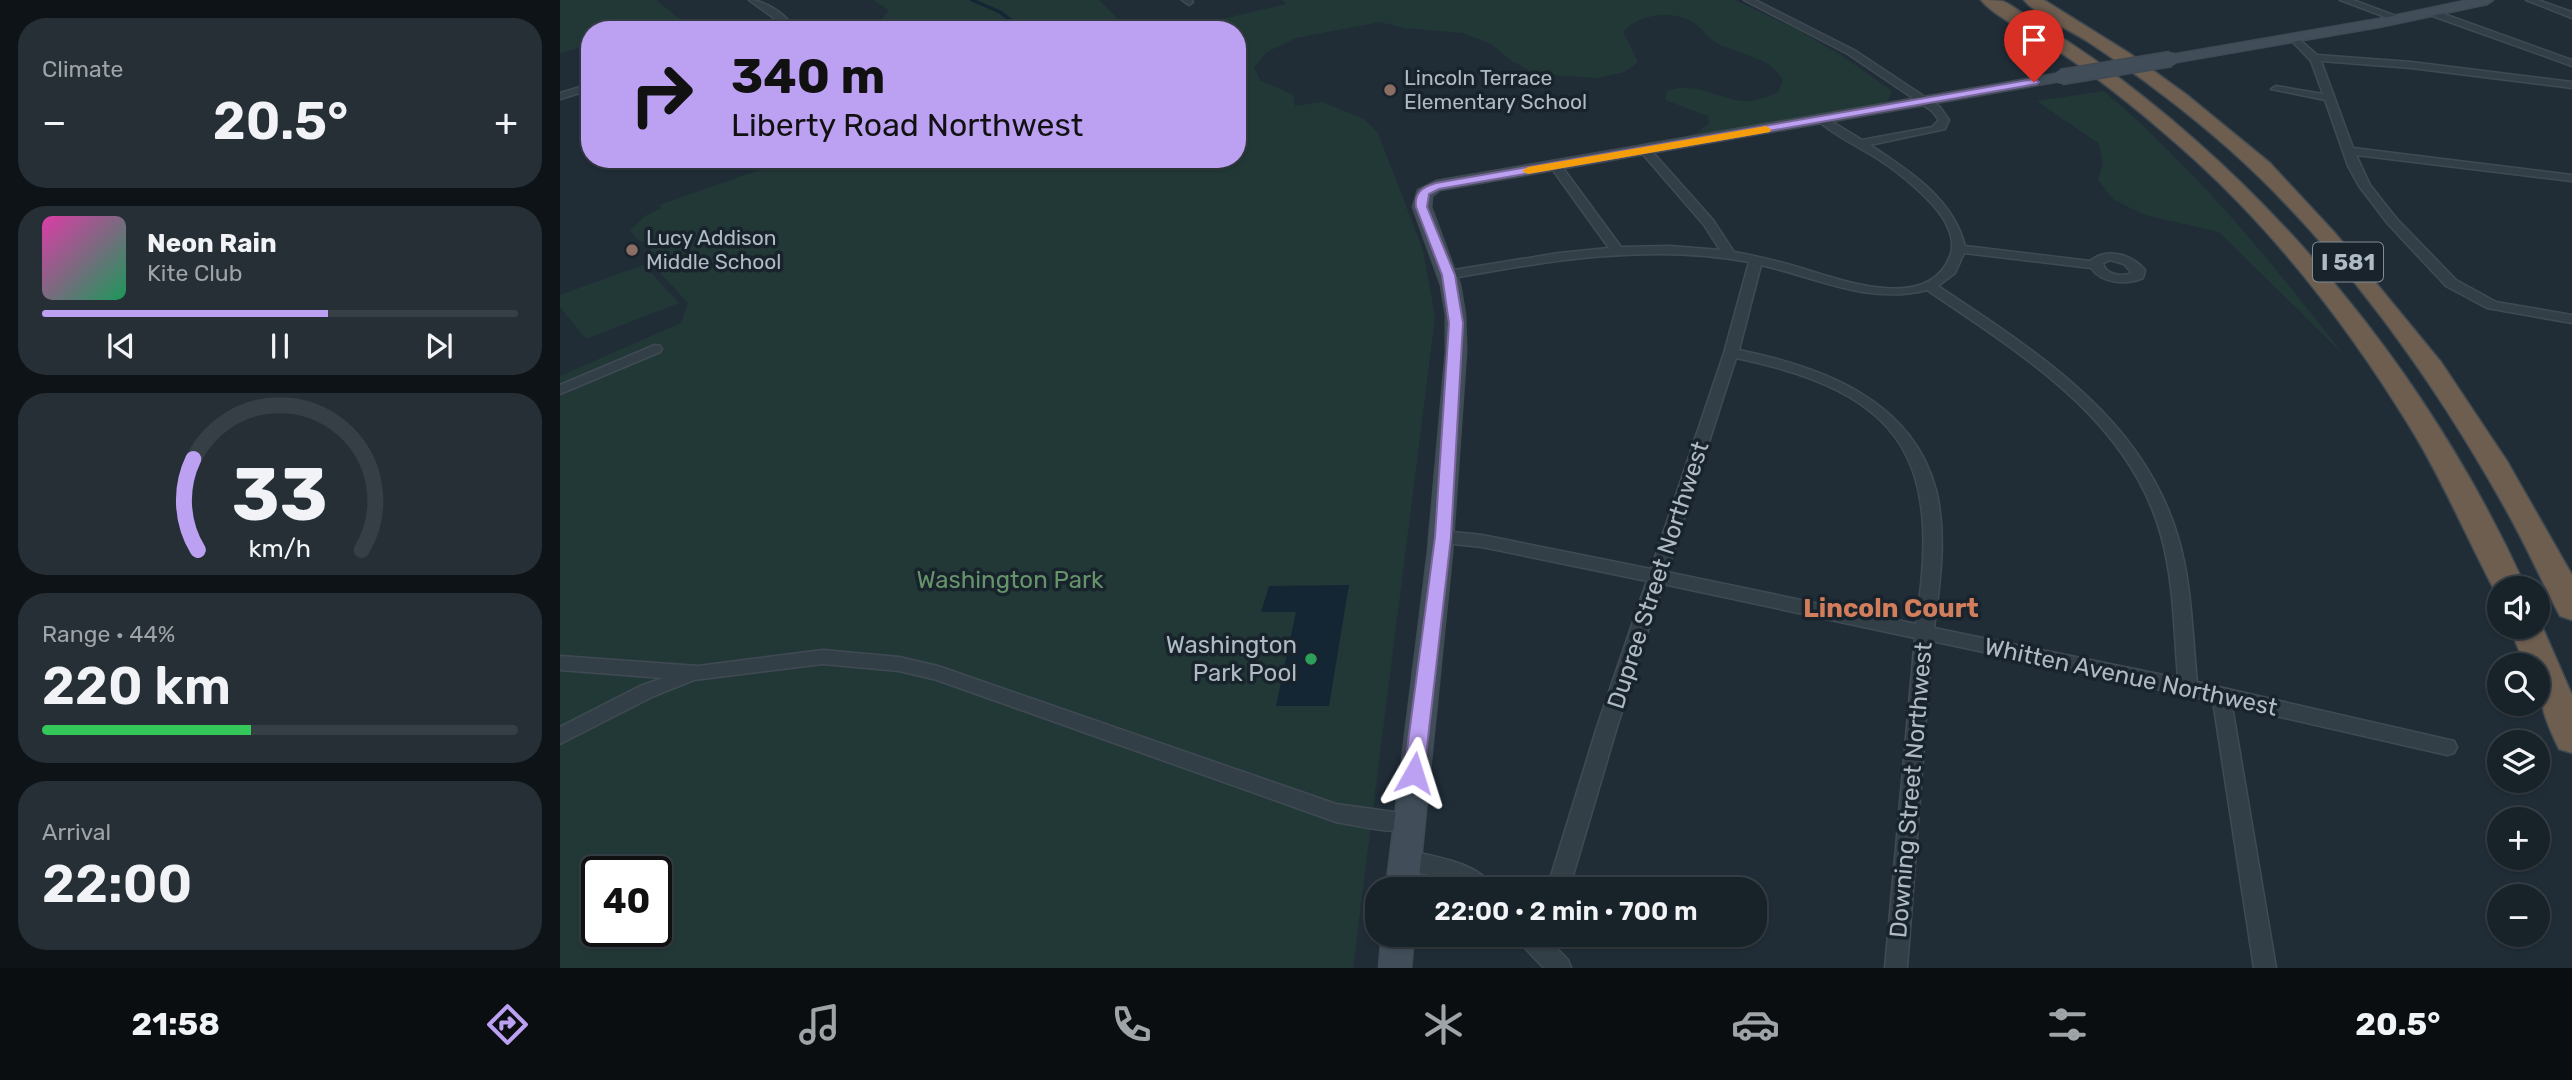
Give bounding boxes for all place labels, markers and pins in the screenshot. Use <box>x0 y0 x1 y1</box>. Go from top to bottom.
pin <box>2004 10 2064 82</box>
place label: Lincoln Terrace Elementary School <box>1404 65 1587 114</box>
marker: Lincoln Terrace Elementary School <box>1382 82 1398 98</box>
place label: Lucy Addison Middle School <box>646 225 781 274</box>
marker: Lucy Addison Middle School <box>624 242 640 258</box>
place label: Washington Park Pool <box>1166 631 1297 687</box>
marker: Washington Park Pool <box>1303 651 1319 667</box>

